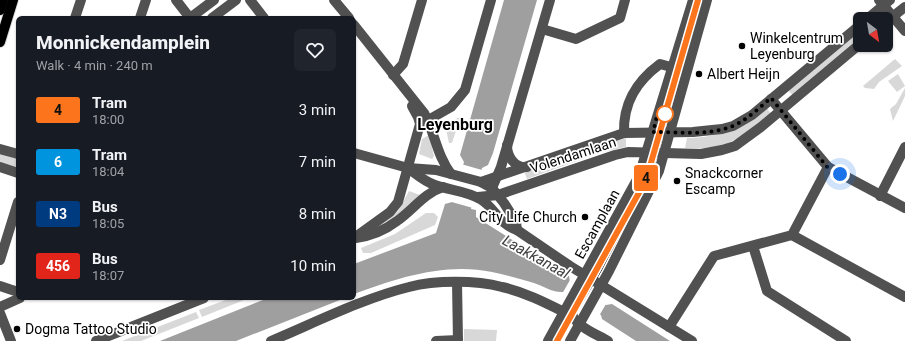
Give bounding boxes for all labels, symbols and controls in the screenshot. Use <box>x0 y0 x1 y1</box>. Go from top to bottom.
north arrow <box>853 12 893 52</box>
map controls <box>853 12 893 52</box>
button: heart <box>294 29 336 71</box>
place label: Winkelcentrum Leyenburg <box>750 30 843 62</box>
text: Monnickendamplein <box>36 31 210 54</box>
marker: Winkelcentrum Leyenburg <box>737 41 747 51</box>
text: Walk · 4 min · 240 m <box>36 58 153 73</box>
place label: Albert Heijn <box>707 66 780 82</box>
marker: Albert Heijn <box>694 69 704 79</box>
text: Tram <box>92 94 127 112</box>
text: 3 min <box>299 101 336 119</box>
text: 4 <box>54 102 62 118</box>
unlabelled marker <box>656 105 674 123</box>
text: 18:00 <box>92 112 124 127</box>
district label: Leyenburg <box>417 115 493 134</box>
street label: Volendamlaan <box>528 134 618 176</box>
text: Tram <box>92 146 127 164</box>
text: 7 min <box>299 153 336 171</box>
text: 6 <box>54 154 62 170</box>
text: 18:04 <box>92 164 124 179</box>
your location <box>830 164 850 184</box>
line badge: 4 <box>633 165 659 191</box>
place label: Snackcorner Escamp <box>685 165 763 197</box>
text: 4 <box>642 170 650 186</box>
marker: Snackcorner Escamp <box>672 176 682 186</box>
street label: Escamplaan <box>571 187 623 261</box>
text: Bus <box>92 198 118 216</box>
text: 8 min <box>299 205 336 223</box>
text: N3 <box>49 206 67 222</box>
place label: City Life Church <box>479 209 577 225</box>
marker: City Life Church <box>580 212 590 222</box>
text: 18:05 <box>92 216 124 231</box>
water label: Laakkanaal <box>499 231 573 283</box>
text: Bus <box>92 250 118 268</box>
text: 10 min <box>290 257 336 275</box>
text: 456 <box>46 258 70 274</box>
text: 18:07 <box>92 268 124 283</box>
place label: Dogma Tattoo Studio <box>25 321 157 337</box>
marker: Dogma Tattoo Studio <box>12 324 22 334</box>

